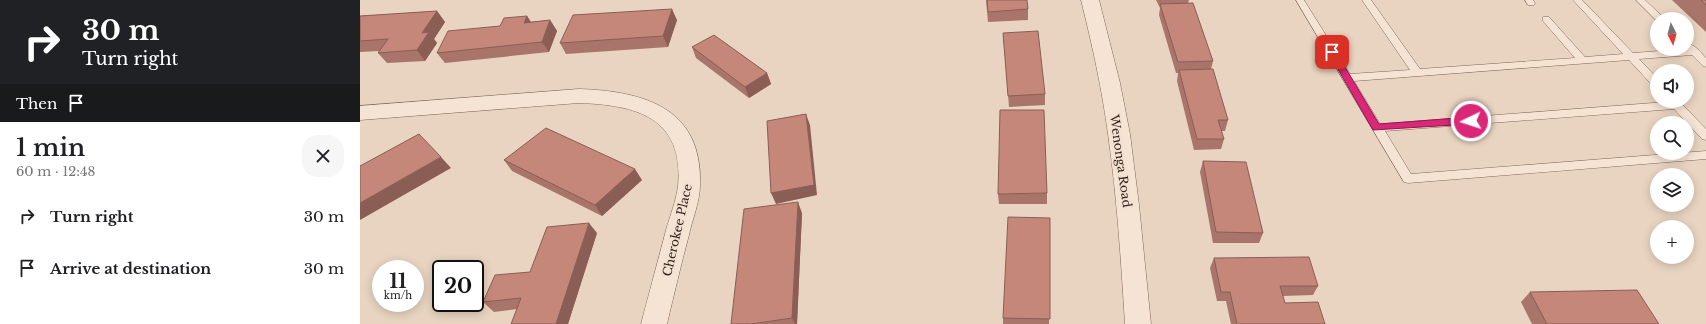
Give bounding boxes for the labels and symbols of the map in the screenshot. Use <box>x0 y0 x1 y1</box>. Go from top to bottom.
north arrow <box>1650 12 1694 56</box>
pin <box>1315 35 1349 69</box>
position arrow <box>1450 100 1492 142</box>
street label: Wenonga Road <box>1107 113 1135 208</box>
street label: Cherokee Place <box>659 182 695 278</box>
speed limit sign: 20 <box>432 260 484 312</box>

